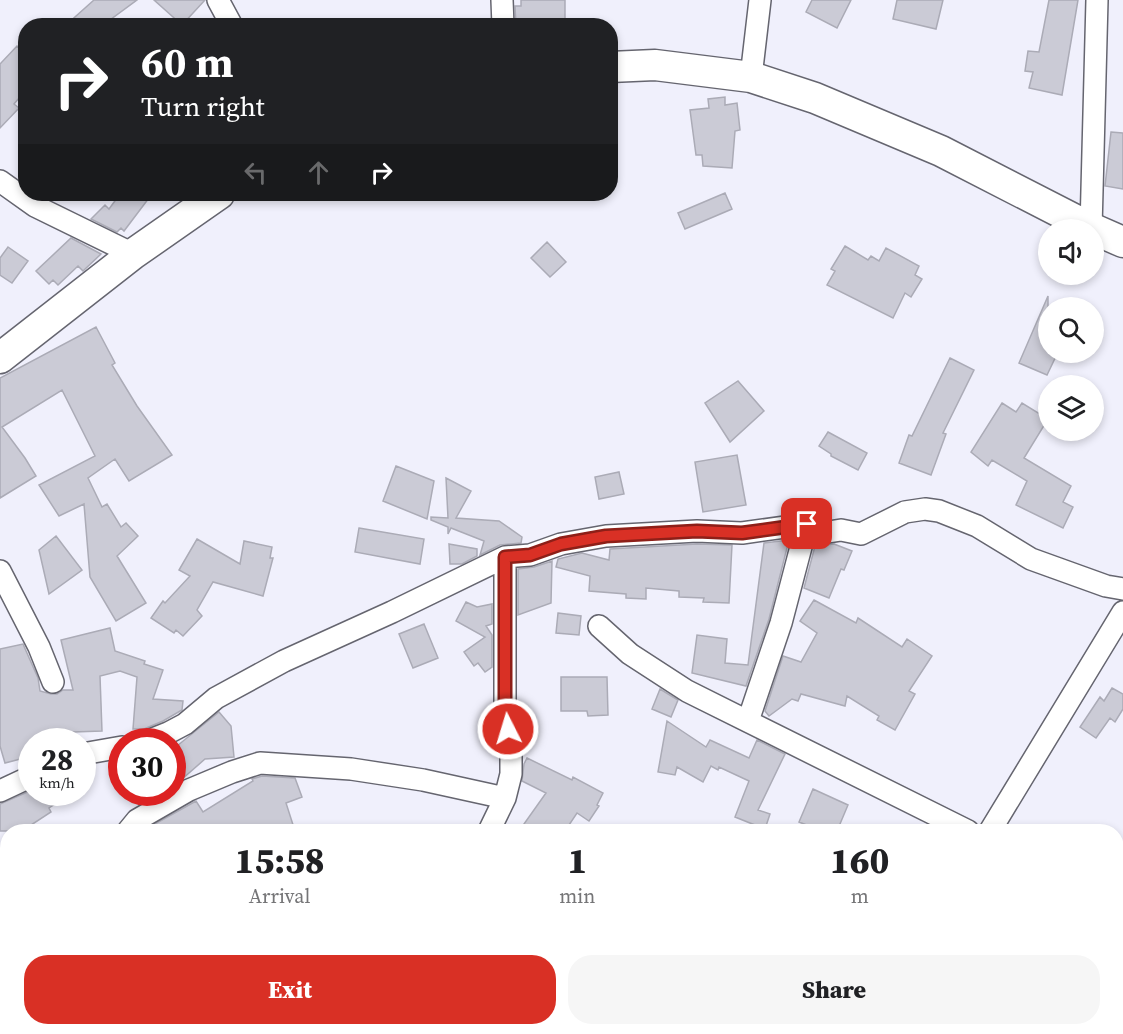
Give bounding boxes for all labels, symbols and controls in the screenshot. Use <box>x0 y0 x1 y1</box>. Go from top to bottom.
text: 60 m <box>141 33 234 91</box>
icon: right <box>42 42 120 120</box>
text: Turn right <box>141 88 265 125</box>
icon: left <box>239 156 272 189</box>
icon: ahead <box>302 156 335 189</box>
icon: right <box>365 156 398 189</box>
map controls <box>1038 219 1104 441</box>
button: sound <box>1038 219 1104 285</box>
button: search <box>1038 297 1104 363</box>
button: layers <box>1038 375 1104 441</box>
pin <box>781 498 832 549</box>
icon: arrive <box>790 507 823 540</box>
position arrow <box>476 697 540 761</box>
speed limit sign: 30 <box>108 728 186 806</box>
text: 28 <box>41 739 73 780</box>
text: km/h <box>39 772 75 793</box>
text: 15:58 <box>235 836 325 885</box>
text: 1 <box>567 836 587 885</box>
text: 160 <box>830 836 889 885</box>
text: Arrival <box>249 882 311 910</box>
text: min <box>559 882 595 910</box>
text: m <box>851 882 869 910</box>
button: Exit <box>24 955 556 1024</box>
button: Share <box>568 955 1100 1024</box>

